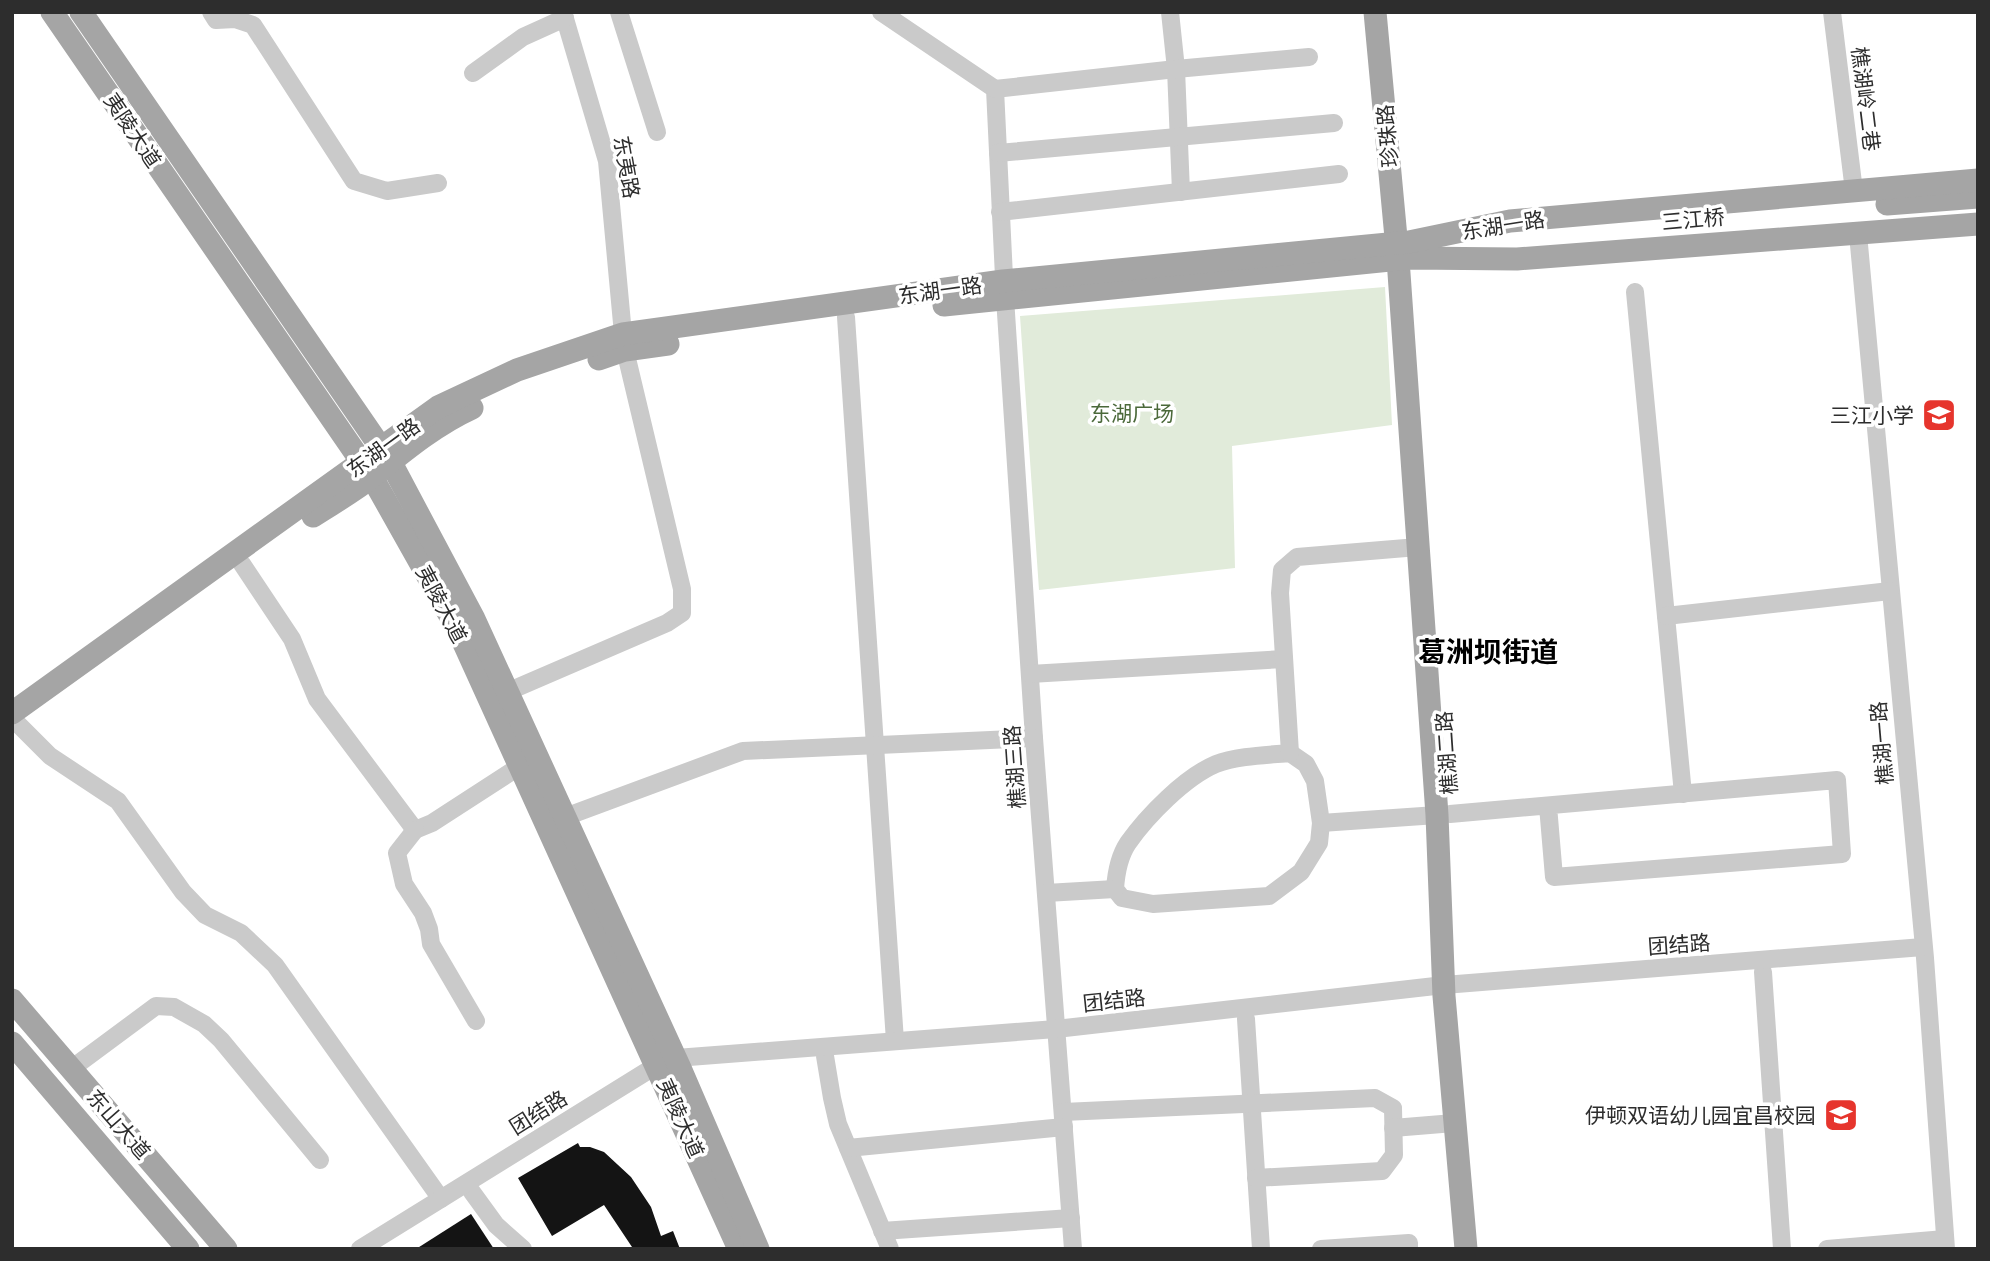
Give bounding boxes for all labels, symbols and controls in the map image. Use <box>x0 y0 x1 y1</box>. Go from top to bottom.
street label: 樵湖岭二巷 <box>1846 45 1886 153</box>
street label: 夷陵大道 <box>98 87 168 173</box>
street label: 珍珠路 <box>1370 103 1404 169</box>
street label: 东夷路 <box>608 134 646 200</box>
street label: 三江桥 <box>1660 202 1726 236</box>
street label: 东湖一路 <box>1459 205 1547 245</box>
street label: 东湖一路 <box>896 270 984 310</box>
school or university icon: 三江小学 <box>1920 396 1958 434</box>
park label: 东湖广场 <box>1090 399 1174 427</box>
place label: 三江小学 <box>1830 401 1914 429</box>
street label: 东湖一路 <box>341 411 425 483</box>
street label: 夷陵大道 <box>410 560 474 648</box>
district label: 葛洲坝街道 <box>1418 632 1558 670</box>
street label: 樵湖一路 <box>1863 700 1899 786</box>
street label: 樵湖二路 <box>1429 710 1463 796</box>
street label: 樵湖三路 <box>997 724 1031 810</box>
street label: 团结路 <box>1647 928 1711 960</box>
street label: 团结路 <box>1081 983 1147 1017</box>
street label: 夷陵大道 <box>651 1074 711 1162</box>
street label: 东山大道 <box>81 1083 157 1165</box>
street label: 团结路 <box>504 1083 572 1141</box>
school or university icon: 伊顿双语幼儿园宜昌校园 <box>1822 1096 1860 1134</box>
place label: 伊顿双语幼儿园宜昌校园 <box>1585 1101 1816 1129</box>

